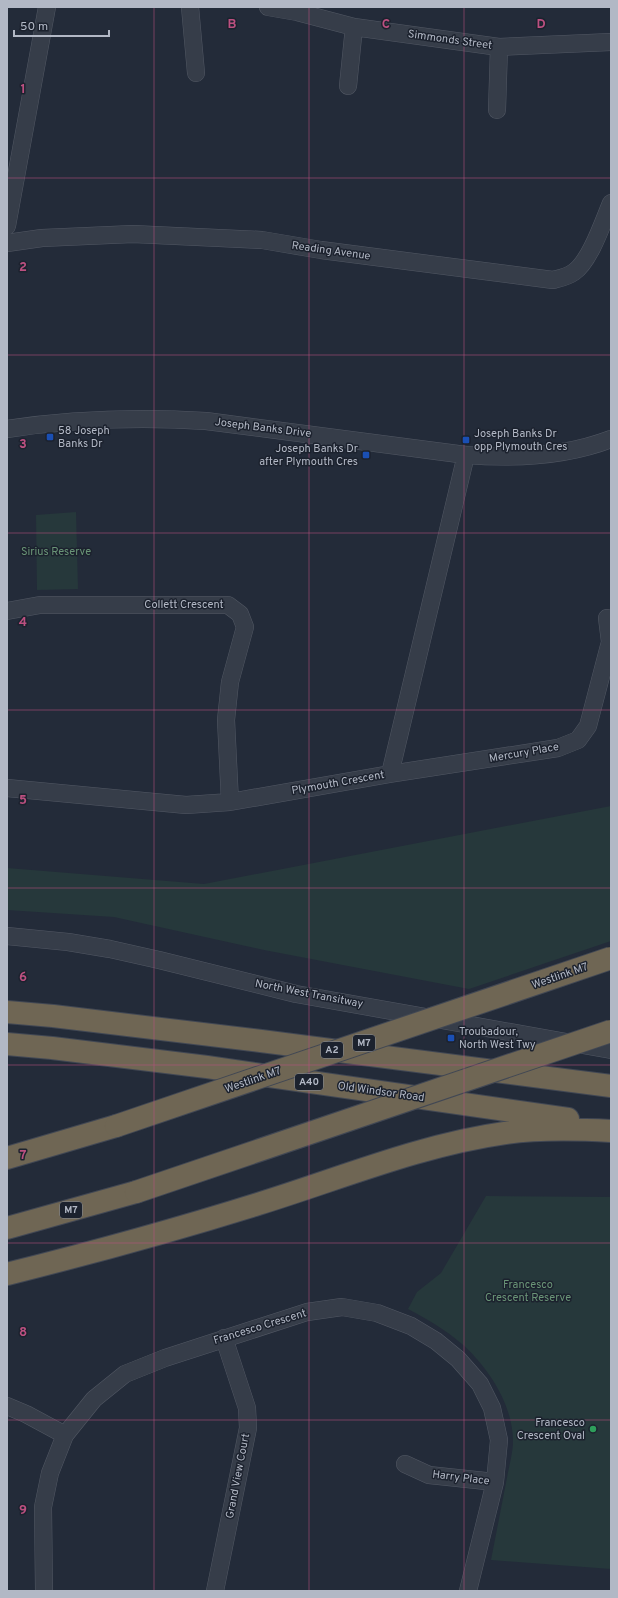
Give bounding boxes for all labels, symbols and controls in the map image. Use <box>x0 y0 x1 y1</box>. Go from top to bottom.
scale bar <box>14 12 109 38</box>
text: B <box>228 17 237 33</box>
text: C <box>382 17 390 33</box>
text: D <box>536 17 546 33</box>
text: 50 m <box>20 19 48 35</box>
street label: Simmonds Street <box>407 27 493 53</box>
text: 1 <box>20 82 26 98</box>
street label: Reading Avenue <box>291 239 371 263</box>
text: 2 <box>19 260 27 276</box>
street label: Joseph Banks Drive <box>214 415 312 441</box>
place label: 58 Joseph Banks Dr <box>58 424 110 451</box>
place label: Joseph Banks Dr opp Plymouth Cres <box>474 427 567 454</box>
marker: 58 Joseph Banks Dr <box>45 432 55 442</box>
marker: Joseph Banks Dr opp Plymouth Cres <box>461 435 471 445</box>
text: 3 <box>19 437 27 453</box>
place label: Joseph Banks Dr after Plymouth Cres <box>259 442 359 469</box>
marker: Joseph Banks Dr after Plymouth Cres <box>361 450 371 460</box>
park label: Sirius Reserve <box>21 545 91 559</box>
street label: Collett Crescent <box>144 598 224 612</box>
text: 4 <box>19 615 27 631</box>
street label: Mercury Place <box>488 740 560 766</box>
street label: Plymouth Crescent <box>290 768 386 798</box>
text: 5 <box>19 793 27 809</box>
street label: Westlink M7 <box>530 960 590 992</box>
text: 6 <box>19 970 27 986</box>
street label: North West Transitway <box>254 977 364 1011</box>
place label: Troubadour, North West Twy <box>459 1025 536 1052</box>
marker: Troubadour, North West Twy <box>446 1033 456 1043</box>
road number: M7 <box>353 1035 375 1051</box>
road number: A2 <box>321 1042 343 1058</box>
street label: Westlink M7 <box>223 1064 283 1096</box>
road number: A40 <box>295 1074 323 1090</box>
street label: Old Windsor Road <box>337 1079 425 1105</box>
text: 7 <box>20 1148 27 1164</box>
road number: M7 <box>60 1202 82 1218</box>
park label: Francesco Crescent Reserve <box>485 1278 571 1305</box>
street label: Francesco Crescent <box>212 1306 308 1348</box>
text: 8 <box>19 1325 27 1341</box>
place label: Francesco Crescent Oval <box>517 1416 585 1443</box>
marker: Francesco Crescent Oval <box>588 1424 598 1434</box>
street label: Grand View Court <box>223 1432 253 1520</box>
street label: Harry Place <box>432 1468 491 1488</box>
text: 9 <box>19 1503 27 1519</box>

